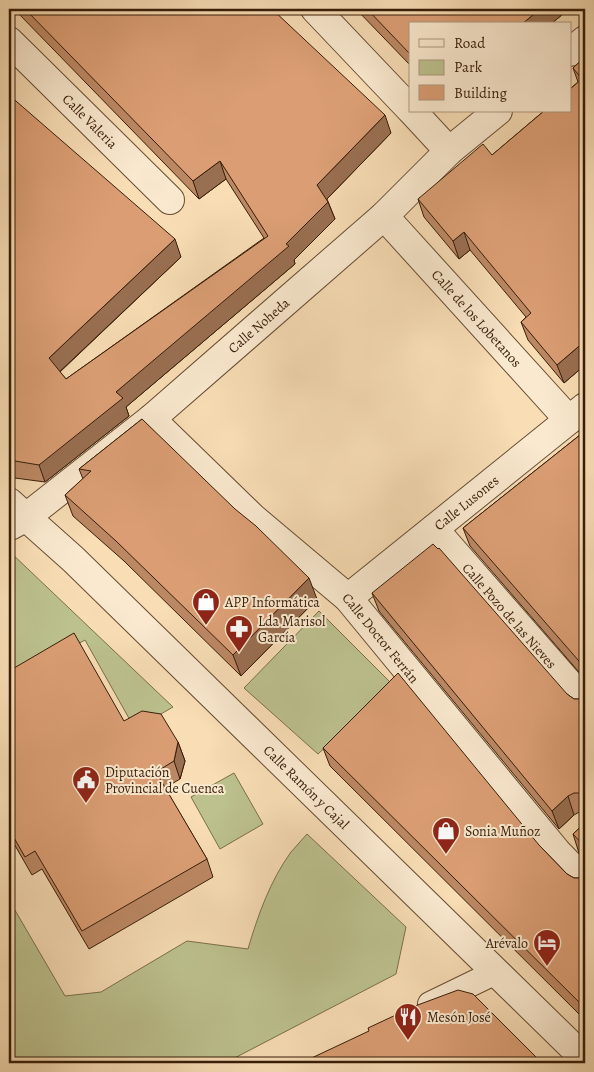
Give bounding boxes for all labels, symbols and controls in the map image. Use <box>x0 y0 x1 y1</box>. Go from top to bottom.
legend <box>409 22 572 112</box>
text: Road <box>454 33 486 53</box>
text: Park <box>454 57 483 77</box>
text: Building <box>454 83 507 103</box>
street label: Calle Valeria <box>58 89 122 153</box>
street label: Calle de los Lobetanos <box>427 265 526 371</box>
street label: Calle Noheda <box>224 293 294 357</box>
street label: Calle Lusones <box>430 471 503 535</box>
street label: Calle Pozo de las Nieves <box>458 559 561 673</box>
shop icon: APP Informática <box>191 587 221 626</box>
street label: Calle Doctor Ferrán <box>338 589 424 687</box>
place label: APP Informática <box>224 593 320 612</box>
place label: Lda Marisol García <box>258 612 326 647</box>
pharmacy icon: Lda Marisol García <box>224 614 254 653</box>
street label: Calle Ramón y Cajal <box>259 741 354 834</box>
place label: Diputación Provincial de Cuenca <box>105 763 225 798</box>
public building icon: Diputación Provincial de Cuenca <box>71 765 101 804</box>
shop icon: Sonia Muñoz <box>431 816 461 855</box>
place label: Sonia Muñoz <box>465 822 540 841</box>
hotel icon: Arévalo <box>532 928 562 967</box>
place label: Arévalo <box>485 934 528 953</box>
restaurant icon: Mesón José <box>393 1002 423 1041</box>
place label: Mesón José <box>427 1008 491 1027</box>

